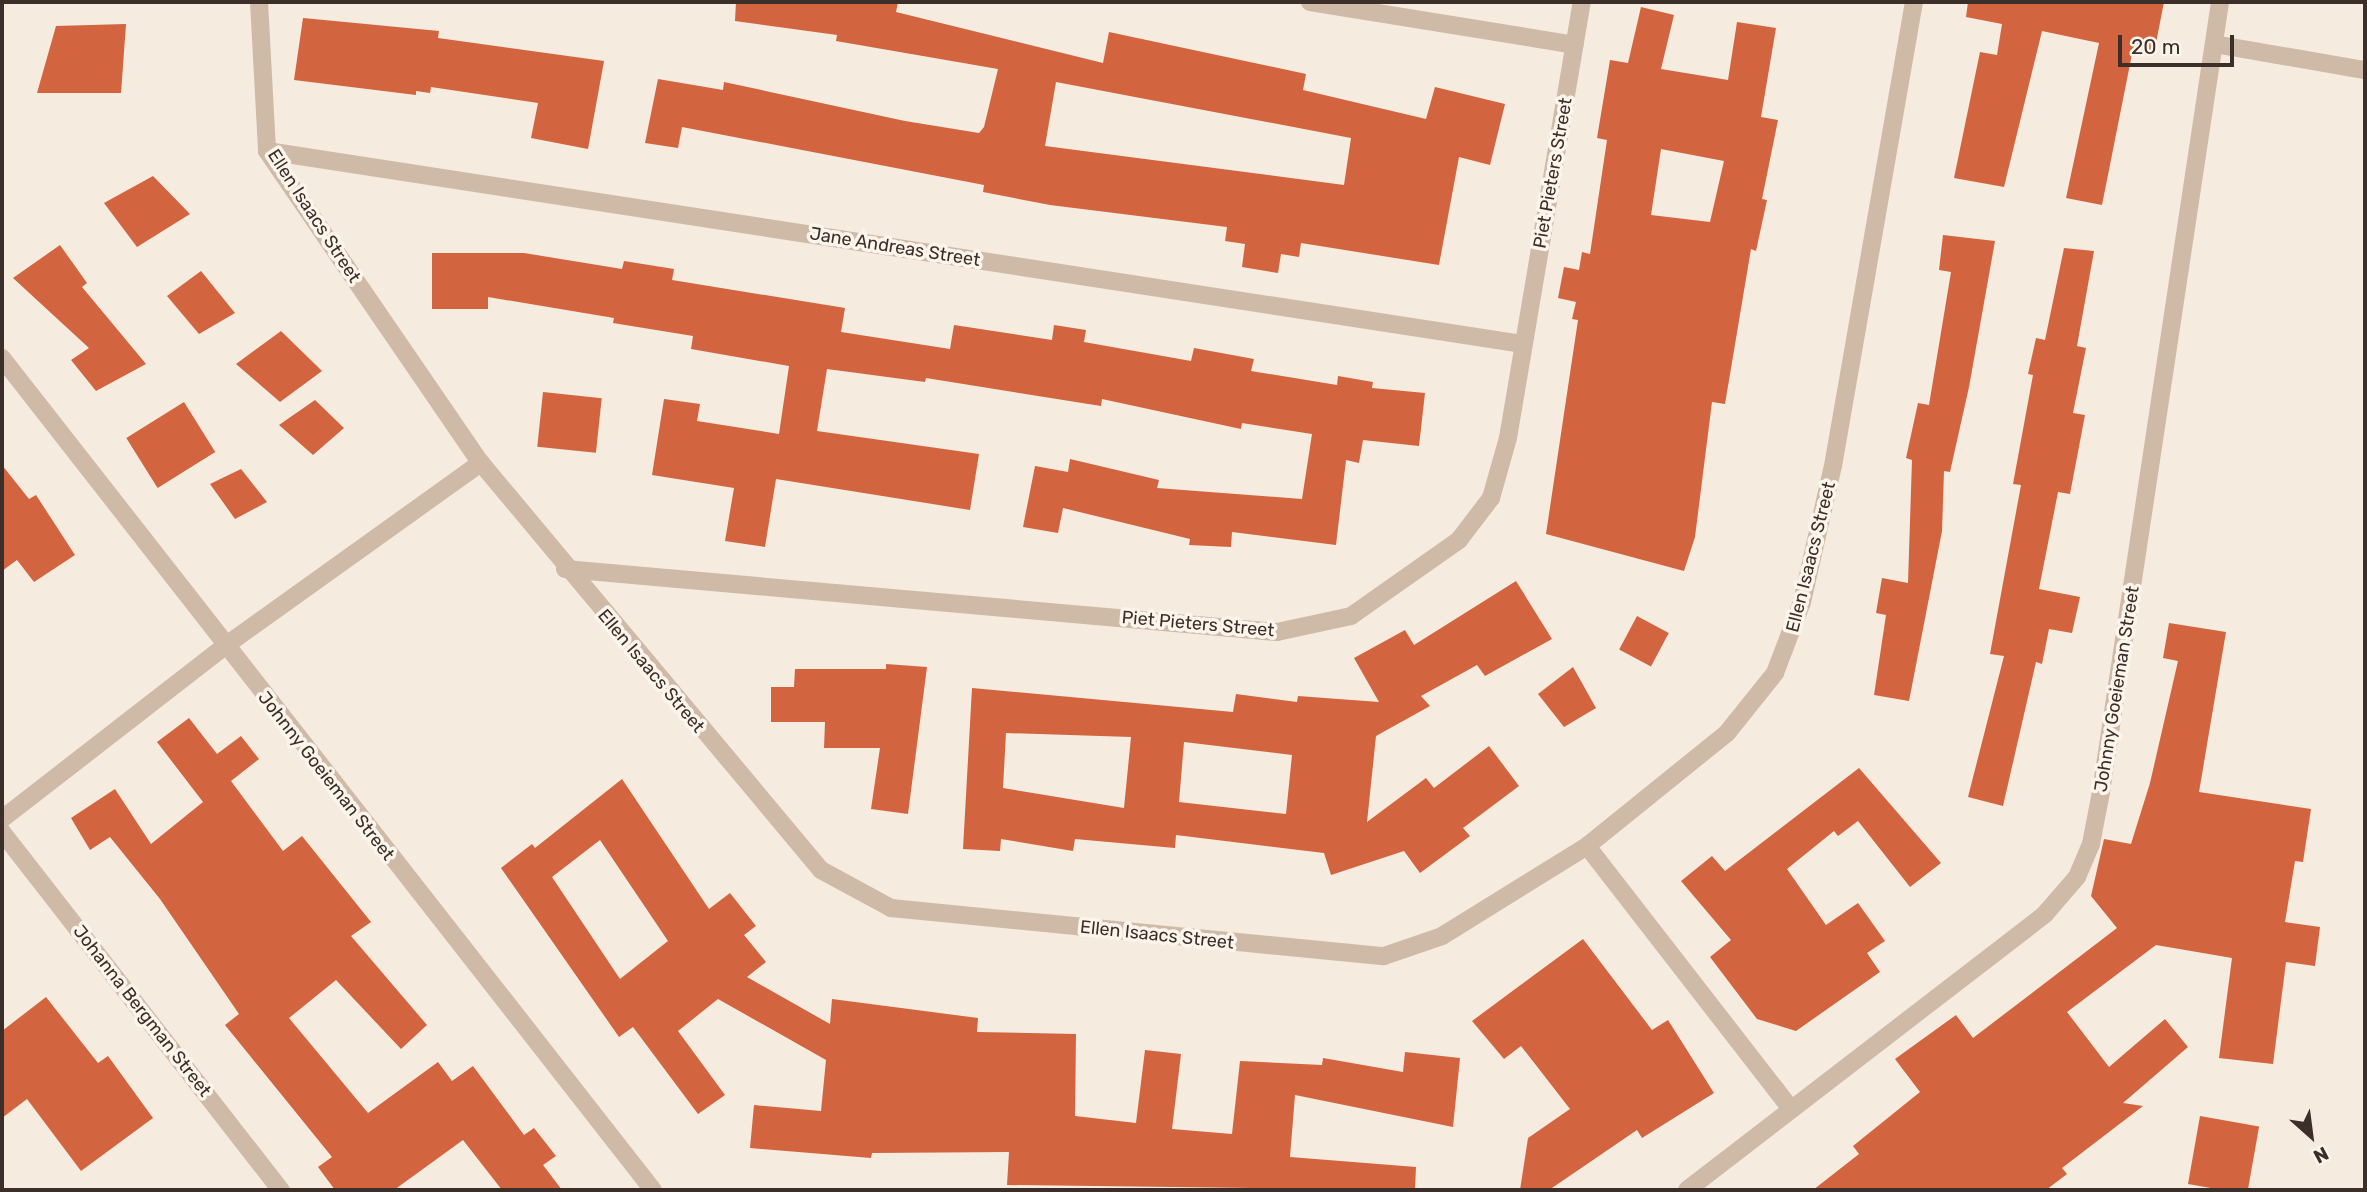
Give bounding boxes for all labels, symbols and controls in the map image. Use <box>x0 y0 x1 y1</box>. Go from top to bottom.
scale bar <box>2122 21 2238 65</box>
text: 20 m <box>2131 34 2180 59</box>
street label: Piet Pieters Street <box>1529 96 1577 250</box>
street label: Ellen Isaacs Street <box>263 145 365 287</box>
street label: Jane Andreas Street <box>808 223 982 271</box>
street label: Ellen Isaacs Street <box>1782 479 1840 635</box>
street label: Johnny Goeieman Street <box>2090 584 2144 794</box>
street label: Ellen Isaacs Street <box>593 605 709 737</box>
street label: Piet Pieters Street <box>1121 607 1275 641</box>
street label: Johnny Goeieman Street <box>253 687 399 865</box>
street label: Ellen Isaacs Street <box>1079 916 1235 954</box>
street label: Johanna Bergman Street <box>68 921 216 1101</box>
north arrow <box>2276 1101 2346 1171</box>
text: N <box>2310 1142 2333 1168</box>

